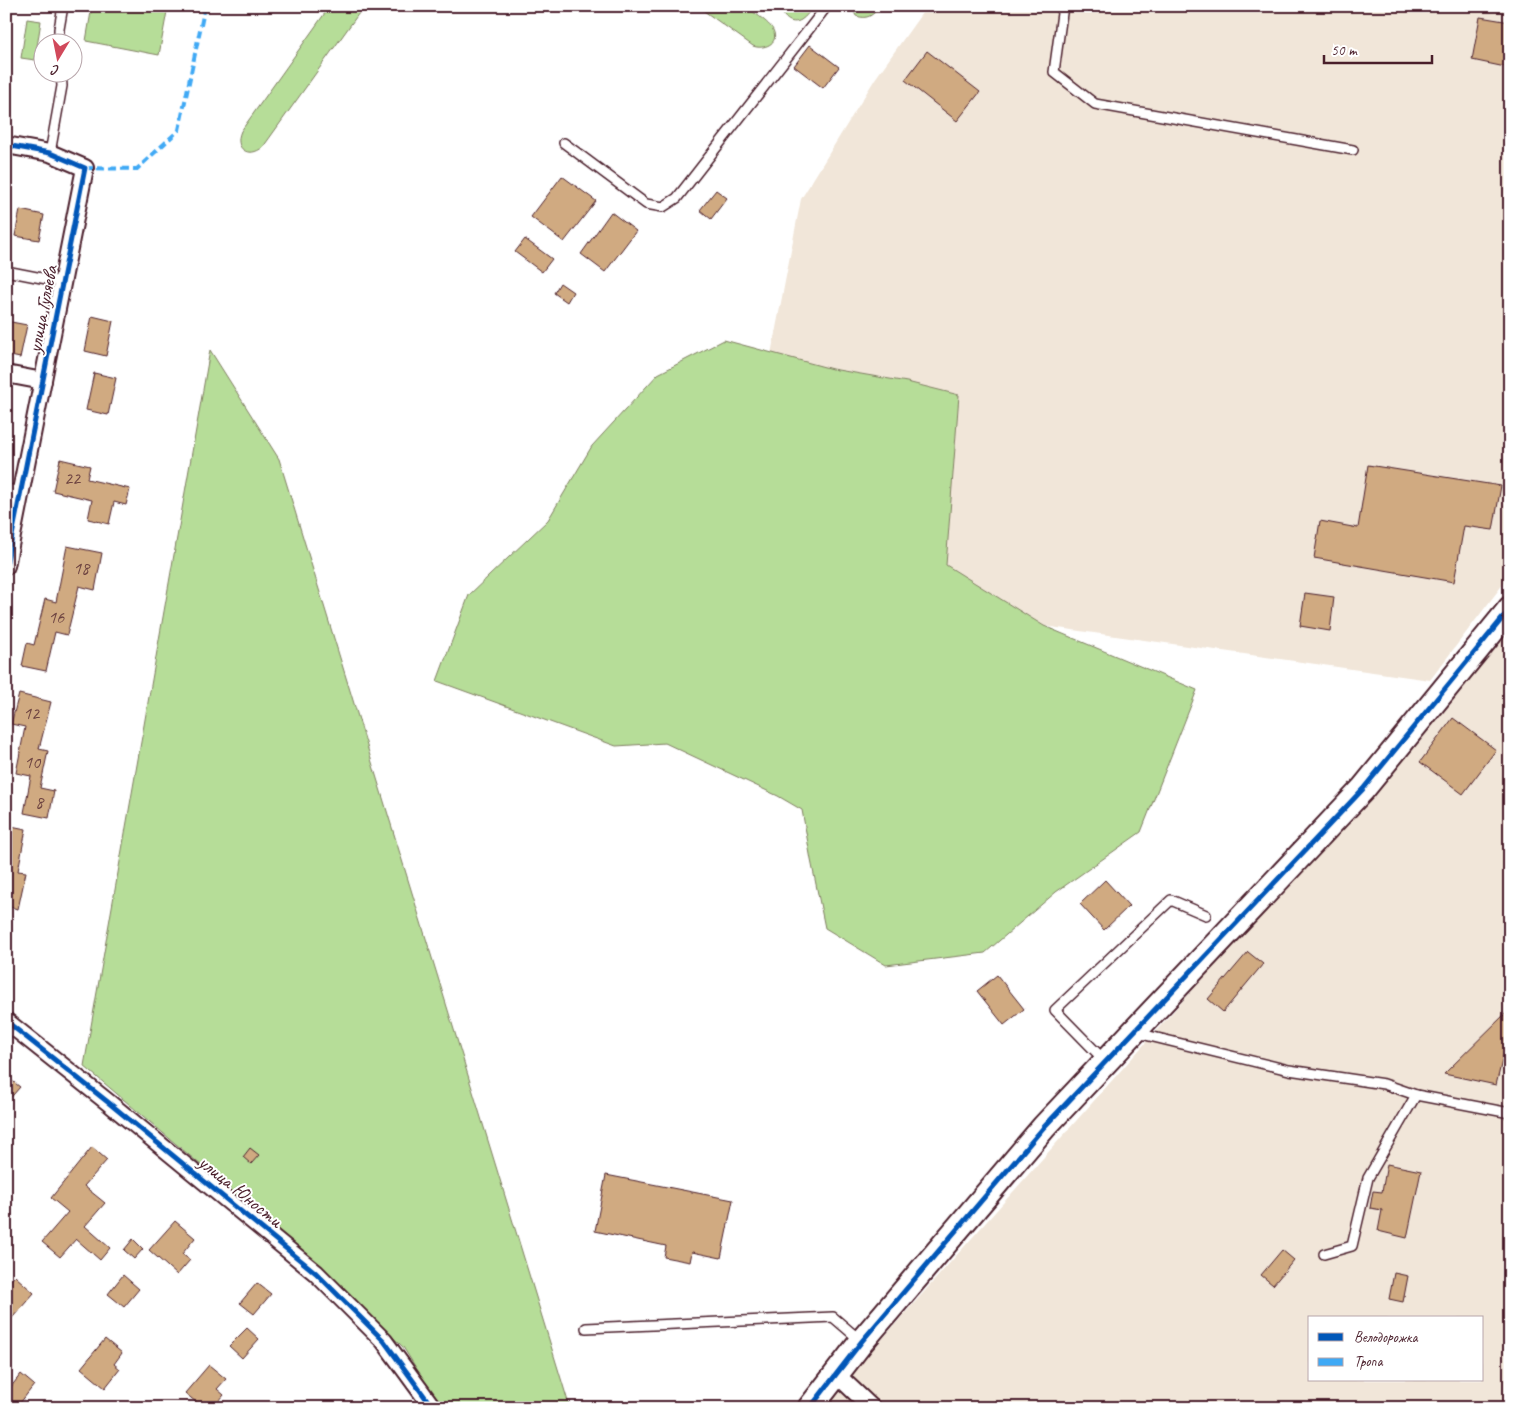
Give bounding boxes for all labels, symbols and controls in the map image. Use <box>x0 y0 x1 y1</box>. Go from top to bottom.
north arrow <box>32 32 82 82</box>
scale bar <box>1324 32 1431 64</box>
text: 50 m <box>1331 41 1358 60</box>
text: С <box>49 61 61 79</box>
street label: улица Гуляева <box>22 262 63 356</box>
house number: 22 <box>64 467 82 489</box>
house number: 18 <box>73 557 91 579</box>
house number: 16 <box>48 606 65 628</box>
house number: 12 <box>23 702 41 724</box>
house number: 10 <box>24 751 42 773</box>
house number: 8 <box>35 791 45 813</box>
street label: улица Юности <box>193 1149 289 1234</box>
legend <box>1308 1316 1484 1382</box>
text: Велодорожка <box>1354 1328 1418 1347</box>
text: Тропа <box>1354 1352 1383 1371</box>

